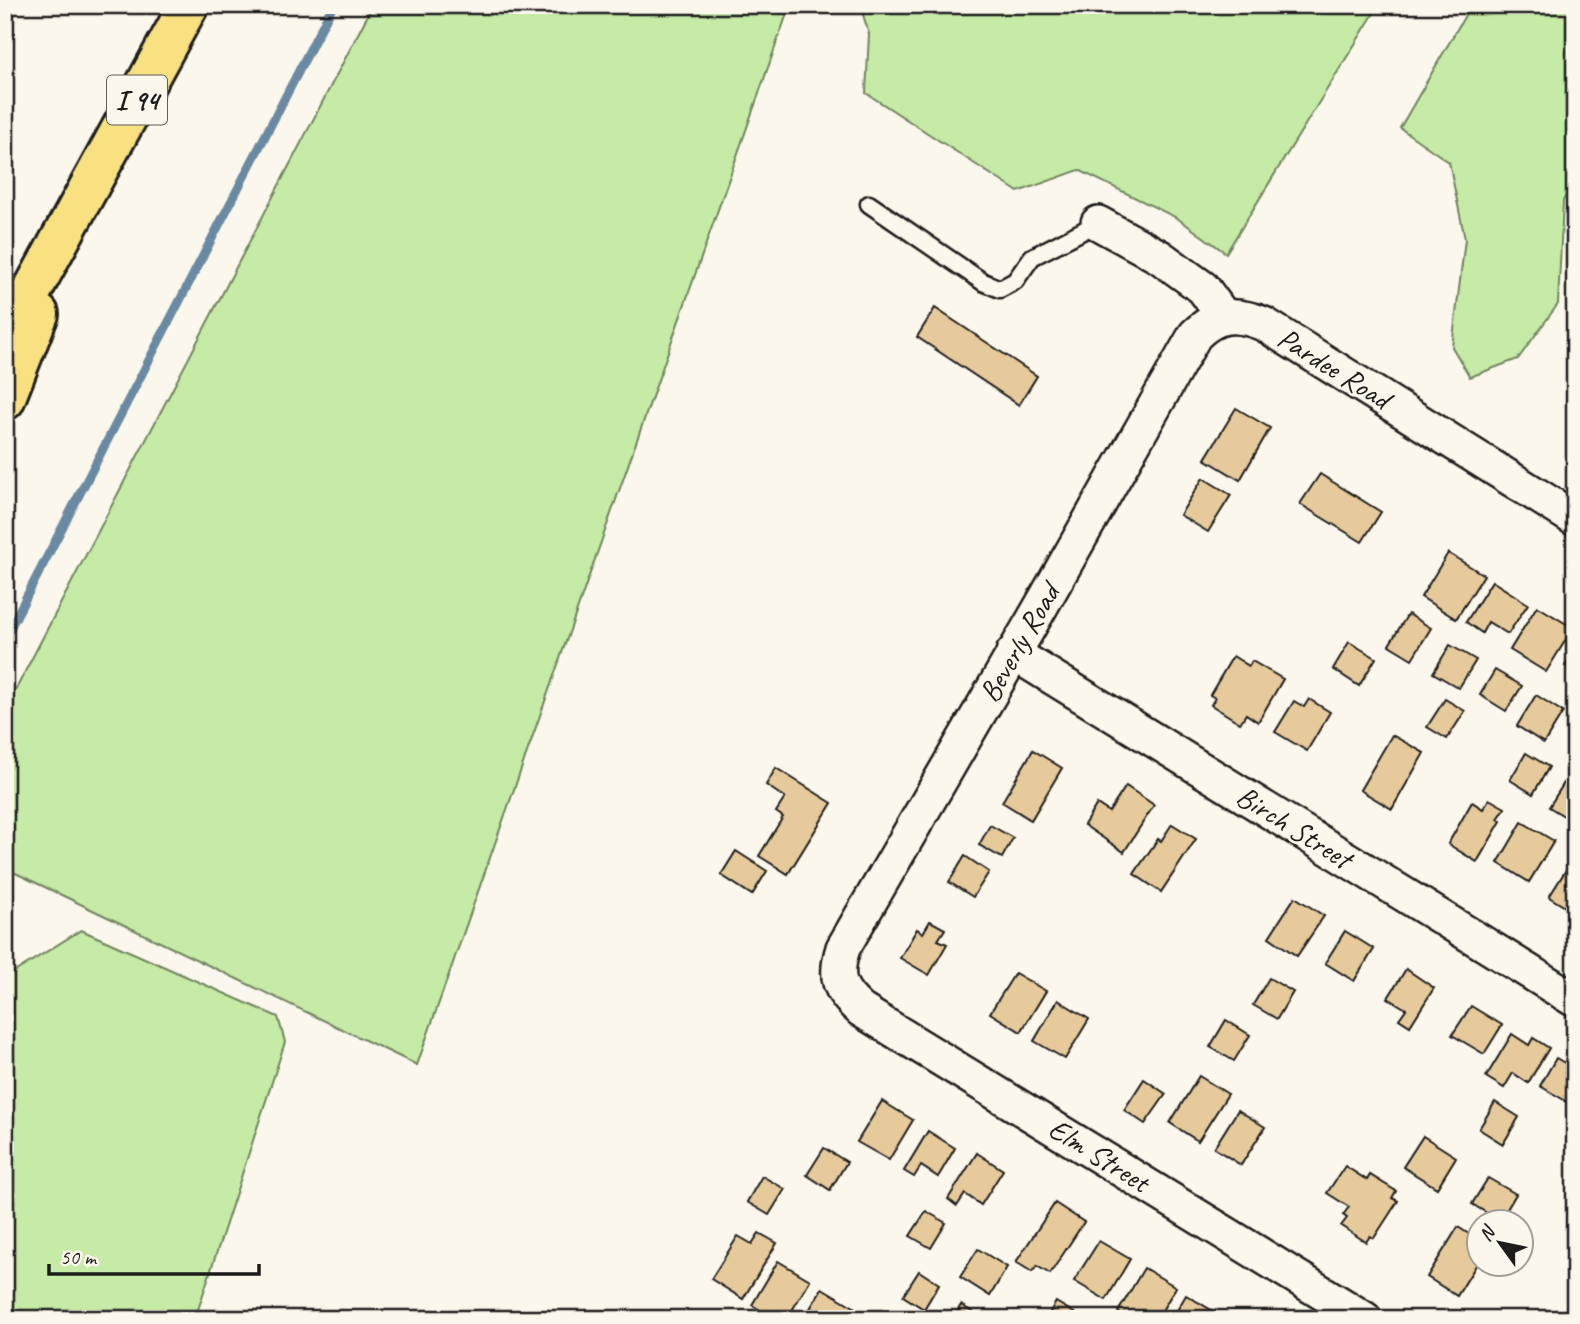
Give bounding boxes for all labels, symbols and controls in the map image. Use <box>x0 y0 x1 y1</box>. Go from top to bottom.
road number: I 94 <box>107 76 167 124</box>
street label: Pardee Road <box>1271 319 1401 420</box>
street label: Beverly Road <box>970 574 1070 709</box>
street label: Birch Street <box>1229 777 1362 879</box>
street label: Elm Street <box>1042 1109 1159 1202</box>
north arrow <box>1464 1208 1534 1278</box>
text: N <box>1473 1220 1502 1246</box>
scale bar <box>49 1233 259 1277</box>
text: 50 m <box>60 1244 98 1270</box>

